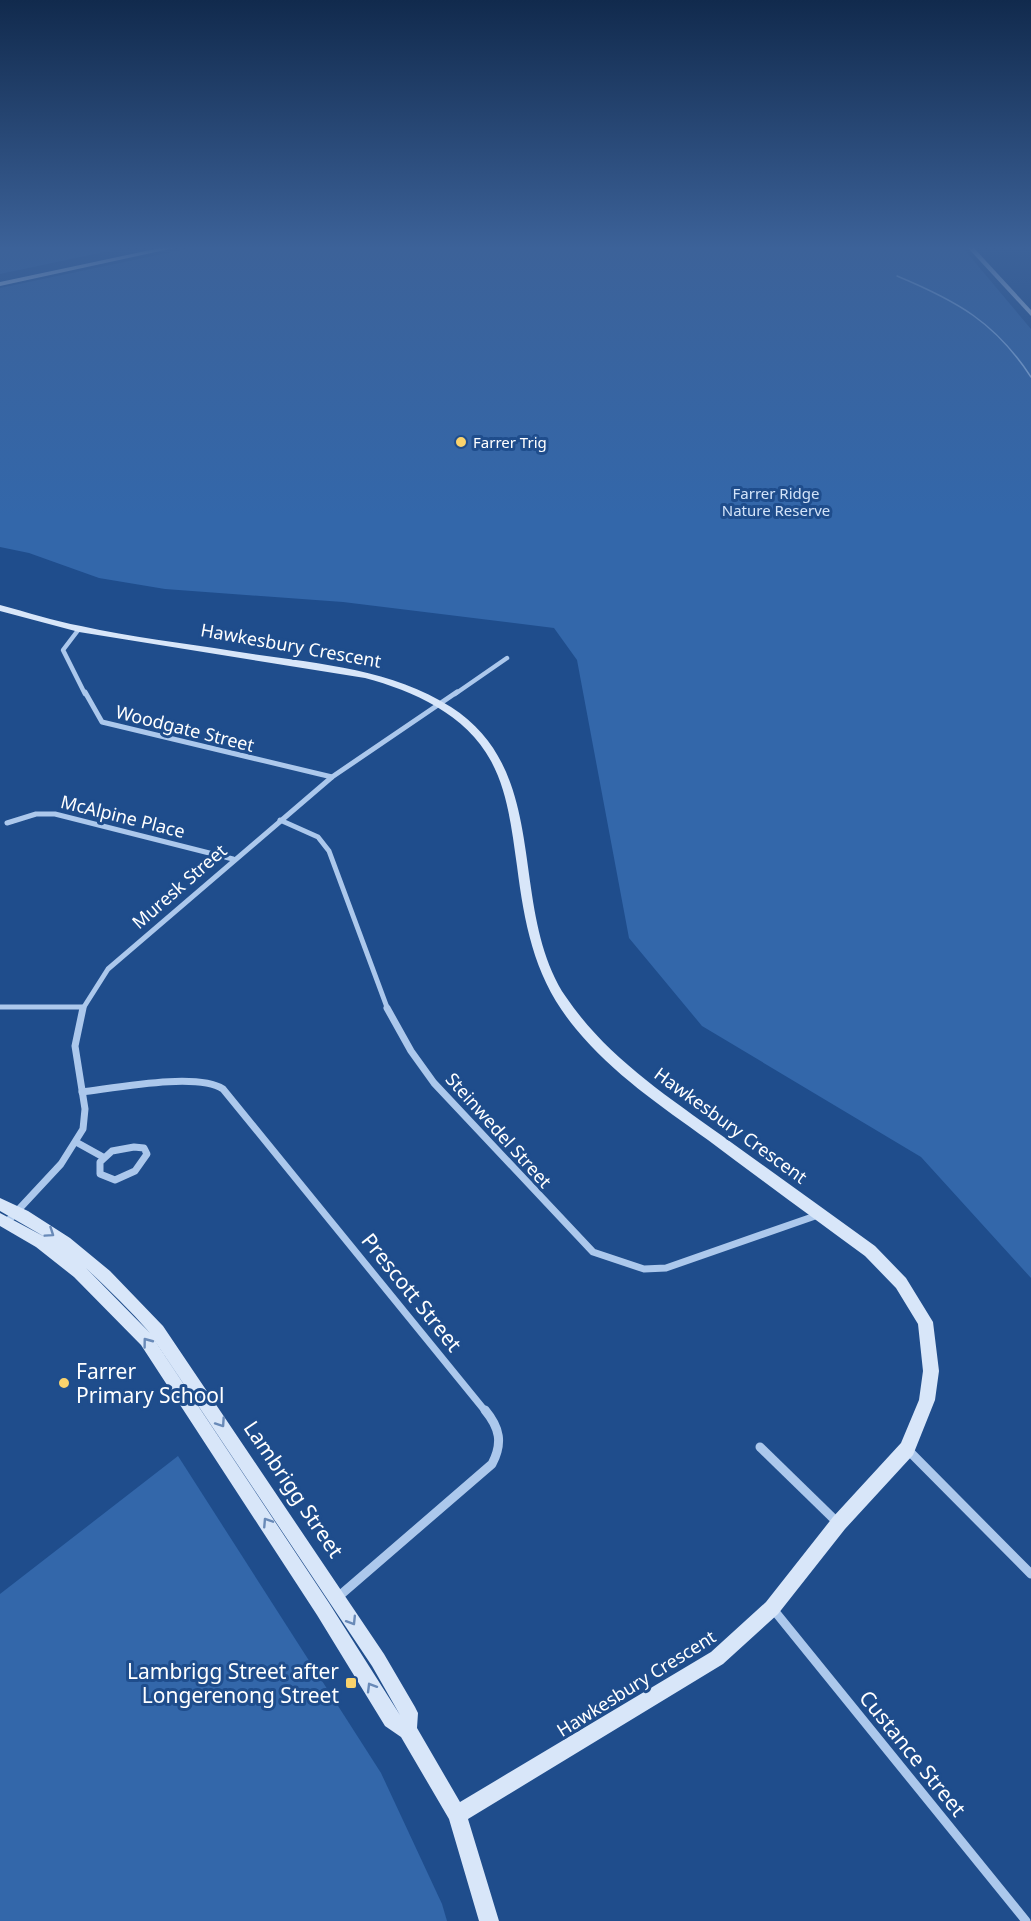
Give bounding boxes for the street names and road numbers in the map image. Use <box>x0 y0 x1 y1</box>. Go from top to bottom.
street label: Hawkesbury Crescent <box>199 617 384 673</box>
street label: Woodgate Street <box>113 699 257 757</box>
street label: McAlpine Place <box>58 789 188 843</box>
street label: Muresk Street <box>127 838 232 934</box>
street label: Hawkesbury Crescent <box>650 1061 813 1189</box>
street label: Steinwedel Street <box>441 1067 558 1193</box>
street label: Prescott Street <box>356 1227 469 1357</box>
street label: Lambrigg Street <box>238 1415 350 1563</box>
street label: Hawkesbury Crescent <box>552 1624 720 1742</box>
street label: Custance Street <box>853 1684 973 1822</box>

